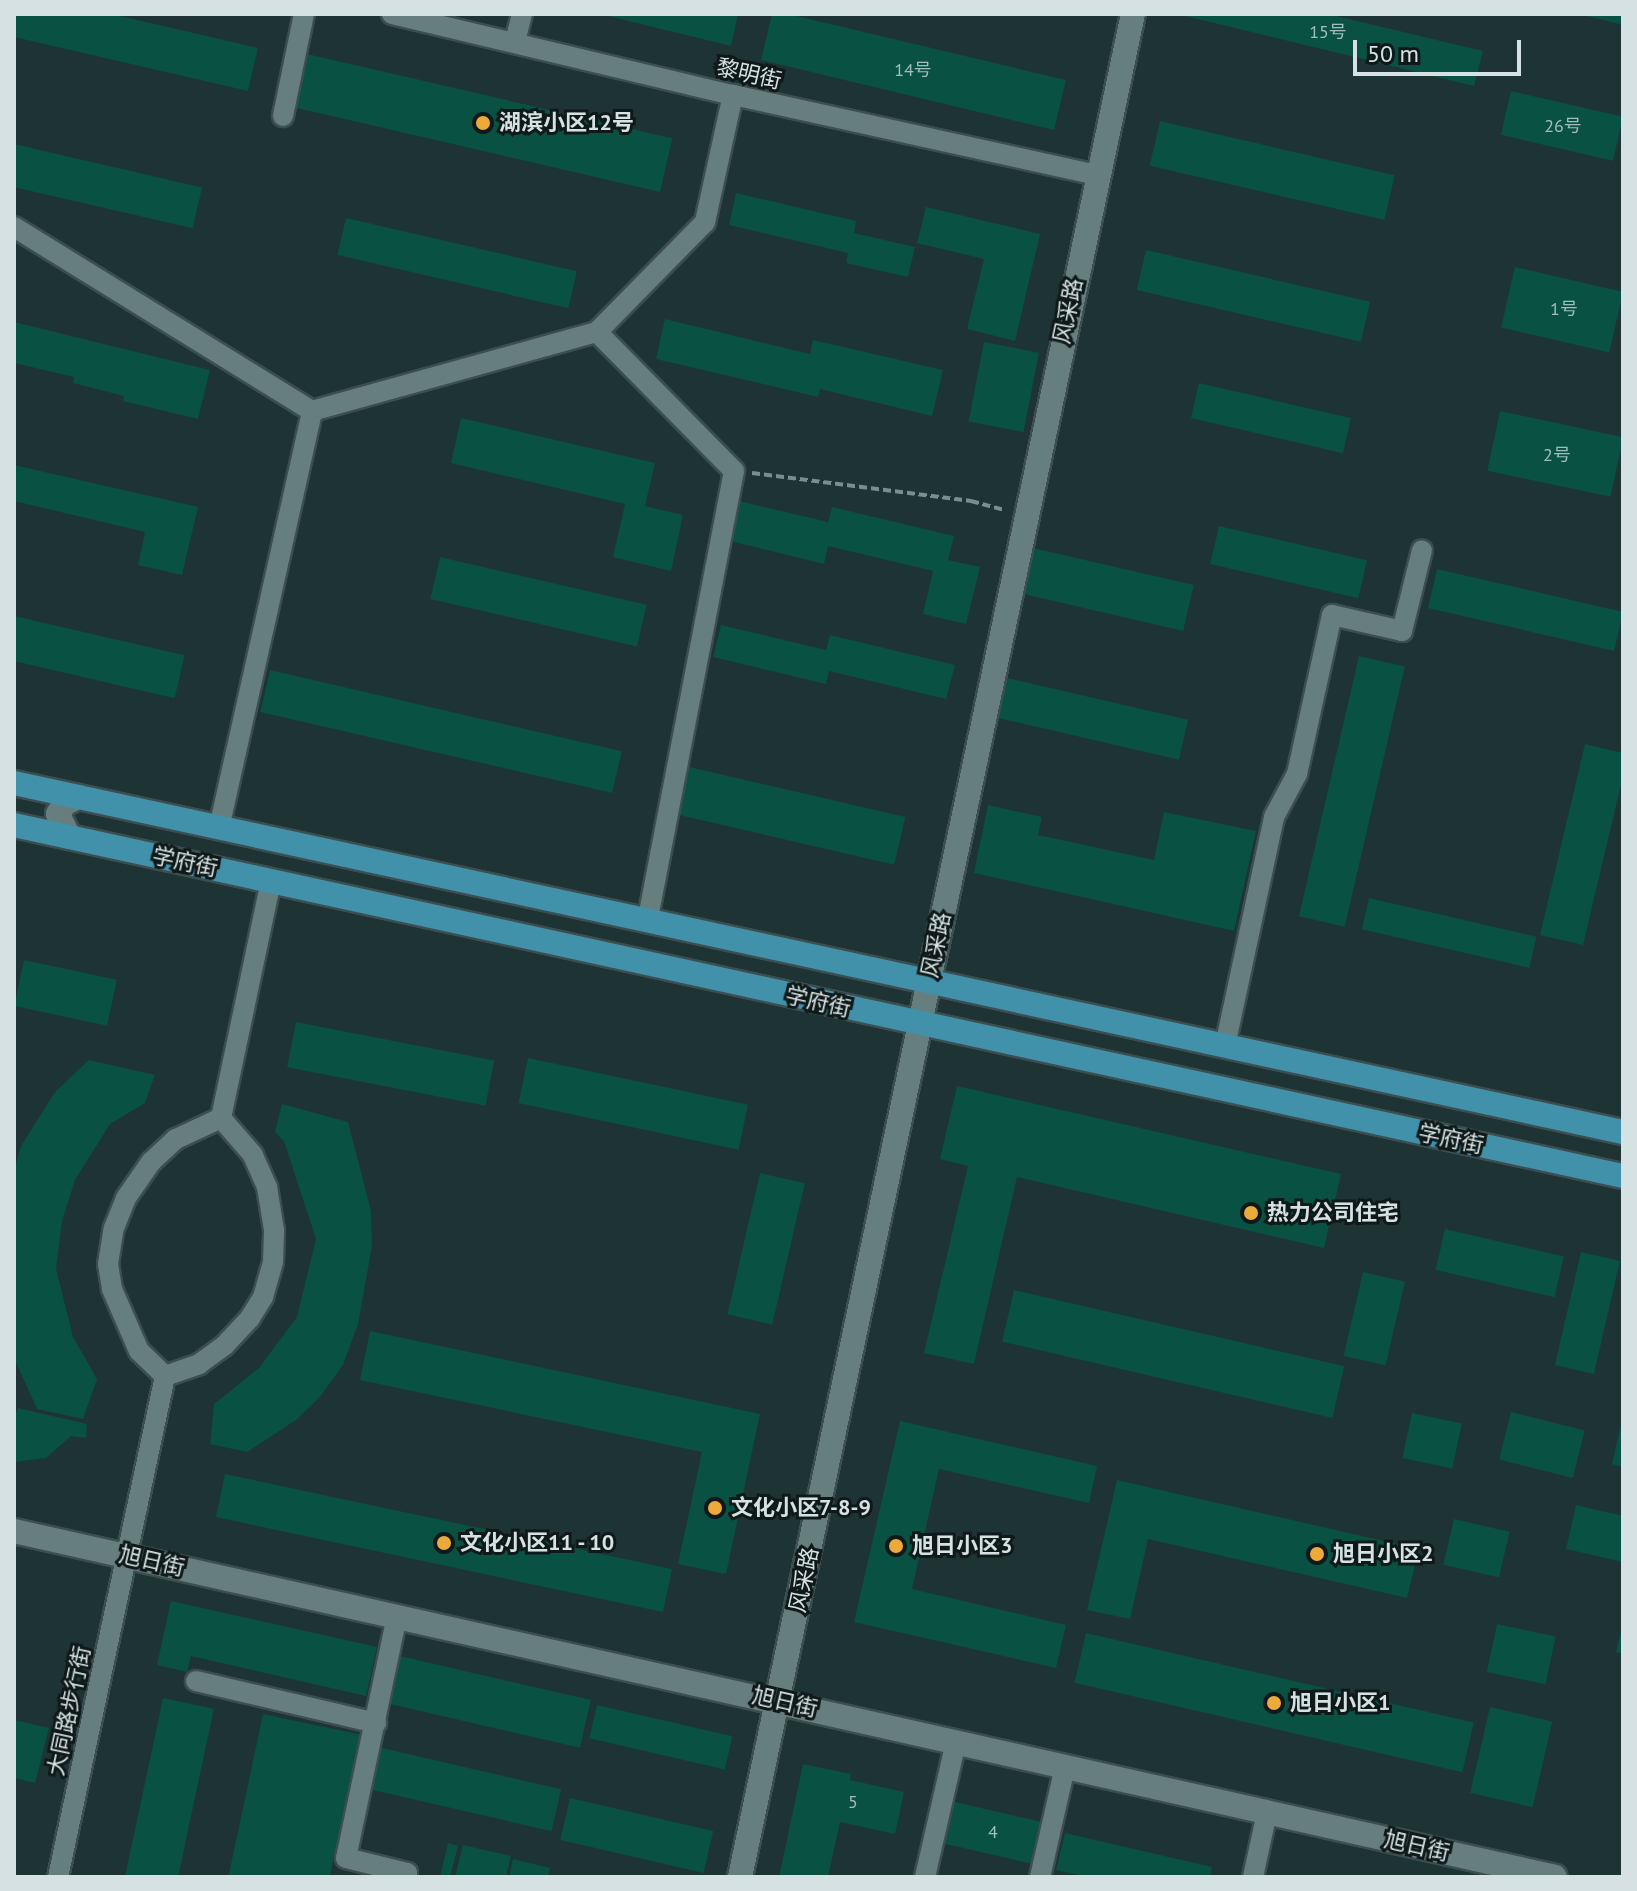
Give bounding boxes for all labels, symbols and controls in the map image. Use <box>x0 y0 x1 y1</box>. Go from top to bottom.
house number: 15号 <box>1309 21 1347 43</box>
scale bar <box>1357 24 1525 74</box>
text: 50 m <box>1367 38 1419 69</box>
street label: 黎明街 <box>714 54 784 94</box>
house number: 14号 <box>894 59 932 81</box>
place label: 湖滨小区12号 <box>499 110 634 136</box>
marker: 湖滨小区12号 <box>474 114 492 132</box>
house number: 26号 <box>1544 115 1582 137</box>
street label: 风采路 <box>1048 276 1088 346</box>
house number: 1号 <box>1550 298 1578 320</box>
house number: 2号 <box>1543 444 1571 466</box>
street label: 学府街 <box>150 842 220 882</box>
street label: 风采路 <box>916 910 956 980</box>
street label: 学府街 <box>783 982 853 1022</box>
street label: 学府街 <box>1416 1119 1486 1159</box>
place label: 热力公司住宅 <box>1267 1200 1399 1226</box>
marker: 热力公司住宅 <box>1242 1204 1260 1222</box>
place label: 文化小区7-8-9 <box>731 1495 872 1521</box>
marker: 文化小区7-8-9 <box>706 1499 724 1517</box>
place label: 文化小区11 - 10 <box>460 1530 617 1556</box>
place label: 旭日小区3 <box>912 1533 1012 1559</box>
marker: 文化小区11 - 10 <box>435 1534 453 1552</box>
marker: 旭日小区3 <box>887 1537 905 1555</box>
street label: 旭日街 <box>117 1541 187 1581</box>
place label: 旭日小区2 <box>1333 1541 1433 1567</box>
street label: 风采路 <box>784 1545 824 1615</box>
marker: 旭日小区2 <box>1308 1545 1326 1563</box>
street label: 大同路步行街 <box>42 1644 96 1778</box>
street label: 旭日街 <box>750 1682 820 1722</box>
place label: 旭日小区1 <box>1290 1690 1390 1716</box>
marker: 旭日小区1 <box>1265 1694 1283 1712</box>
house number: 5 <box>848 1791 858 1813</box>
house number: 4 <box>988 1821 998 1843</box>
street label: 旭日街 <box>1382 1826 1452 1866</box>

